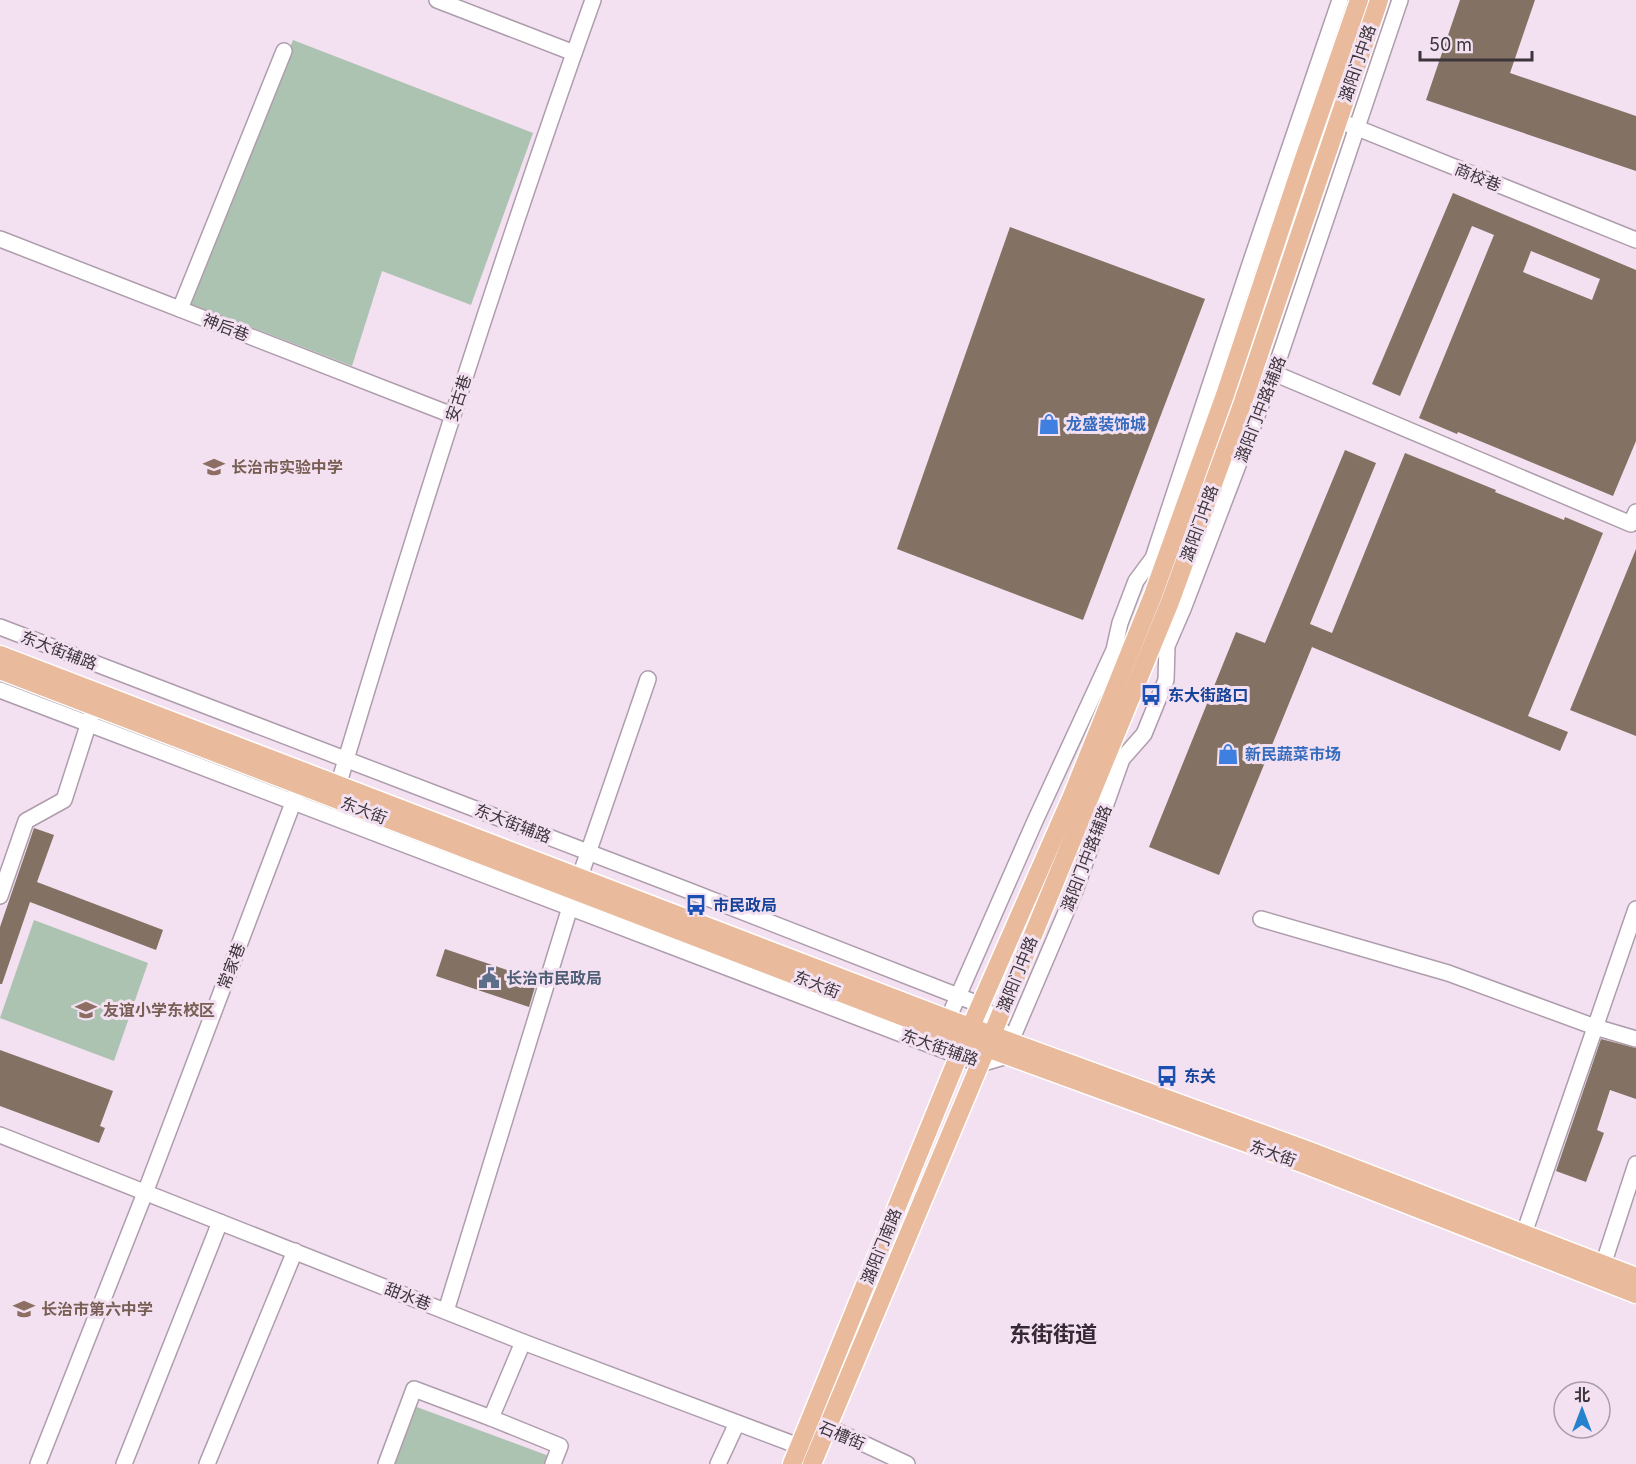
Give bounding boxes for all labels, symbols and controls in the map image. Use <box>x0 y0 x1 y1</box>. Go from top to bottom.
street label: 潞阳门中路 <box>1335 22 1379 104</box>
scale bar <box>1420 24 1532 62</box>
text: 50 m <box>1429 34 1472 55</box>
street label: 商校巷 <box>1452 159 1504 195</box>
street label: 神后巷 <box>200 309 252 345</box>
street label: 潞阳门中路辅路 <box>1231 353 1289 465</box>
street label: 安古巷 <box>441 372 475 424</box>
shop icon: 龙盛装饰城 <box>1037 412 1061 436</box>
place label: 龙盛装饰城 <box>1066 414 1146 434</box>
school or university icon: 长治市实验中学 <box>202 455 226 479</box>
place label: 长治市实验中学 <box>231 457 343 477</box>
street label: 潞阳门中路 <box>1176 482 1222 564</box>
street label: 东大街辅路 <box>18 626 100 674</box>
bus stop icon: 东大街路口 <box>1139 683 1163 707</box>
place label: 东大街路口 <box>1168 685 1248 705</box>
shop icon: 新民蔬菜市场 <box>1216 742 1240 766</box>
place label: 新民蔬菜市场 <box>1245 744 1341 764</box>
street label: 东大街 <box>338 792 390 828</box>
street label: 东大街辅路 <box>472 799 554 847</box>
street label: 潞阳门中路辅路 <box>1057 802 1115 914</box>
bus stop icon: 市民政局 <box>684 893 708 917</box>
place label: 市民政局 <box>713 895 777 915</box>
street label: 潞阳门中路 <box>993 933 1041 1015</box>
street label: 常家巷 <box>213 940 249 992</box>
public building icon: 长治市民政局 <box>477 966 501 990</box>
street label: 东大街 <box>791 966 843 1002</box>
place label: 长治市民政局 <box>506 968 602 988</box>
school or university icon: 友谊小学东校区 <box>74 998 98 1022</box>
place label: 友谊小学东校区 <box>103 1000 215 1020</box>
street label: 东大街辅路 <box>899 1025 981 1069</box>
bus stop icon: 东关 <box>1155 1064 1179 1088</box>
place label: 东关 <box>1184 1066 1216 1086</box>
street label: 东大街 <box>1247 1135 1299 1171</box>
street label: 潞阳门南路 <box>857 1205 905 1287</box>
street label: 甜水巷 <box>382 1278 434 1314</box>
school or university icon: 长治市第六中学 <box>12 1297 36 1321</box>
place label: 长治市第六中学 <box>41 1299 153 1319</box>
district label: 东街街道 <box>1009 1321 1097 1347</box>
north arrow <box>1552 1380 1612 1440</box>
text: 北 <box>1574 1385 1590 1405</box>
street label: 石槽街 <box>816 1416 868 1454</box>

